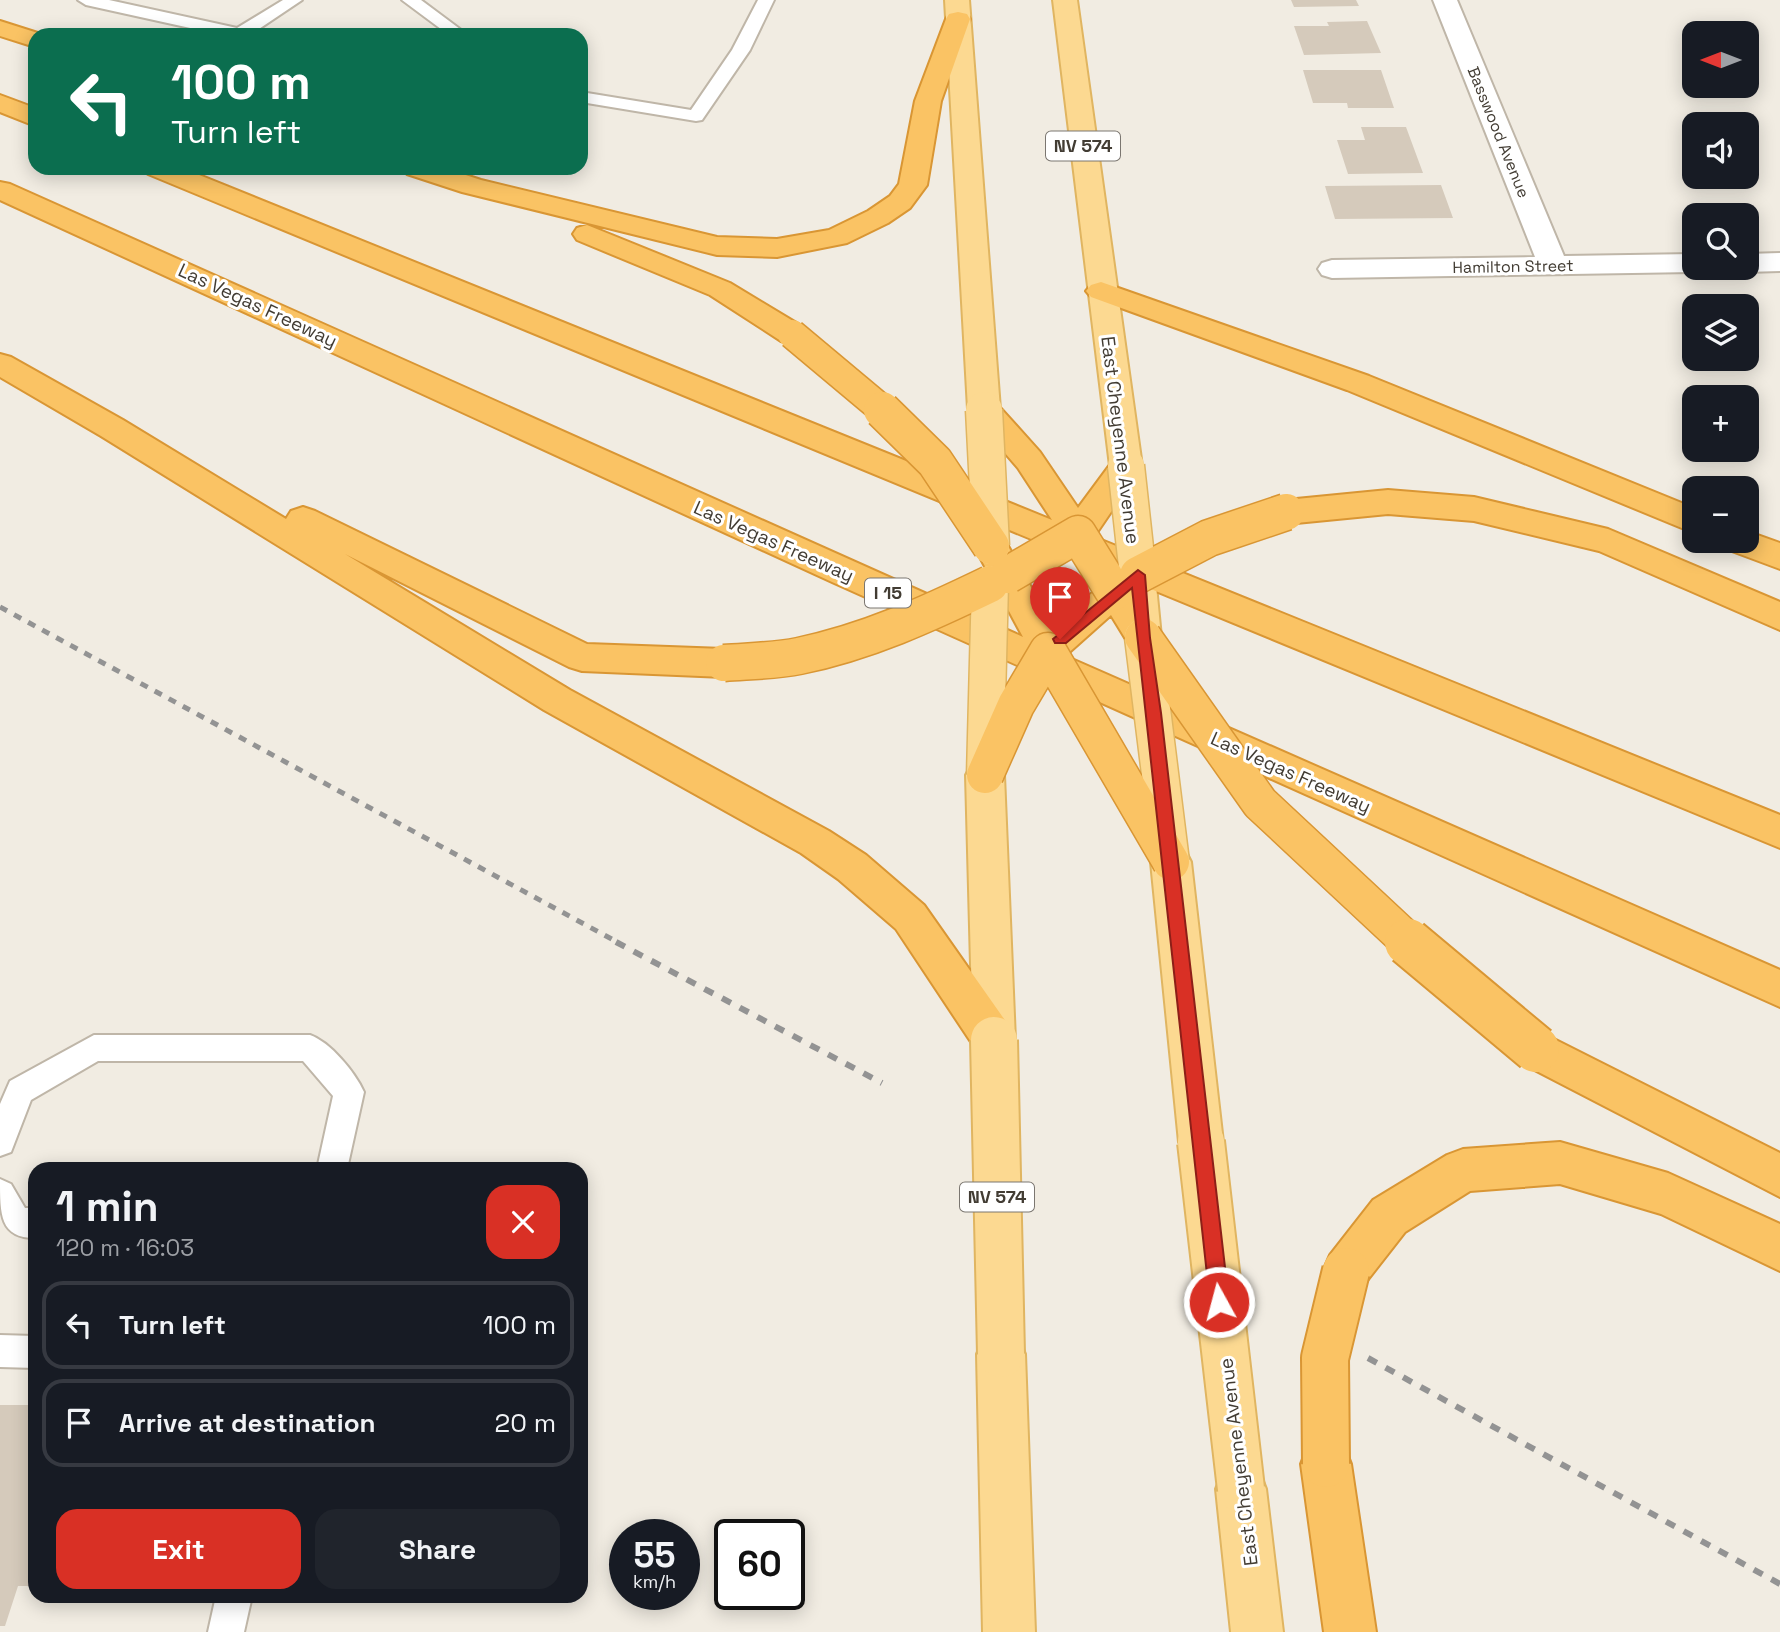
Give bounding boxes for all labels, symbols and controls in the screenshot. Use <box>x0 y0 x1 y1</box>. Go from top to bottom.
north arrow <box>1682 21 1759 98</box>
map controls <box>1682 21 1759 553</box>
text: 100 m <box>171 51 311 113</box>
icon: left <box>56 56 147 147</box>
street label: Basswood Avenue <box>1463 64 1534 201</box>
text: Turn left <box>171 112 301 152</box>
button: sound <box>1682 112 1759 189</box>
road number: NV 574 <box>1046 132 1120 160</box>
button: search <box>1682 203 1759 280</box>
street label: Hamilton Street <box>1452 255 1574 278</box>
street label: Las Vegas Freeway <box>174 258 341 353</box>
button: layers <box>1682 294 1759 371</box>
street label: East Cheyenne Avenue <box>1095 335 1146 545</box>
button: + <box>1682 385 1759 462</box>
button: − <box>1682 476 1759 553</box>
street label: Las Vegas Freeway <box>690 495 858 588</box>
pin <box>1030 567 1090 639</box>
road number: I 15 <box>865 578 911 608</box>
icon: arrive <box>1041 578 1079 616</box>
street label: Las Vegas Freeway <box>1207 726 1375 819</box>
text: 1 min <box>56 1180 159 1233</box>
road number: NV 574 <box>960 1182 1034 1212</box>
button: close <box>486 1185 560 1259</box>
text: 120 m · 16:03 <box>56 1233 194 1263</box>
position arrow <box>1182 1265 1256 1339</box>
icon: left <box>60 1306 98 1344</box>
text: Turn left <box>119 1308 226 1342</box>
text: 100 m <box>483 1308 556 1342</box>
street label: East Cheyenne Avenue <box>1213 1357 1264 1567</box>
icon: arrive <box>60 1404 98 1442</box>
text: Arrive at destination <box>119 1406 376 1440</box>
text: 20 m <box>495 1406 556 1440</box>
button: Exit <box>56 1509 301 1589</box>
button: Share <box>315 1509 560 1589</box>
speed limit sign: 60 <box>714 1519 805 1610</box>
text: 55 <box>633 1533 676 1577</box>
text: km/h <box>633 1570 676 1593</box>

